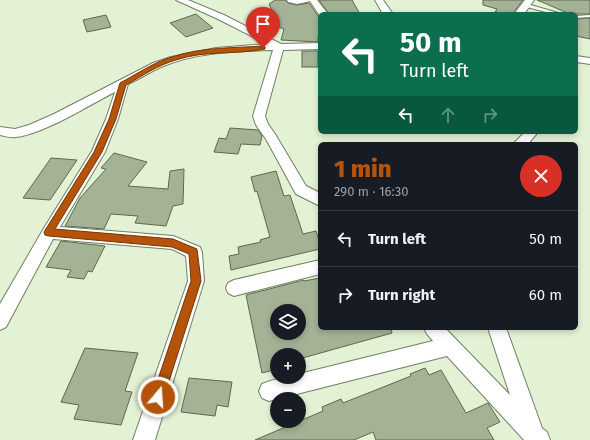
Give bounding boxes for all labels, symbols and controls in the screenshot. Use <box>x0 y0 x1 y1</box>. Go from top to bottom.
pin <box>246 7.0 280 48</box>
icon: arrive <box>252 13 274 35</box>
text: 50 m <box>400 26 462 59</box>
icon: left <box>334 28 386 80</box>
text: Turn left <box>400 60 469 82</box>
icon: left <box>395 104 417 126</box>
icon: ahead <box>437 104 459 126</box>
icon: right <box>479 104 501 126</box>
text: 1 min <box>334 155 392 183</box>
button: close <box>520 155 562 197</box>
text: 290 m · 16:30 <box>334 184 409 199</box>
icon: left <box>334 228 356 250</box>
text: Turn left <box>368 230 426 248</box>
text: 50 m <box>529 230 562 248</box>
icon: right <box>334 284 356 306</box>
text: Turn right <box>368 286 435 304</box>
text: 60 m <box>529 286 562 304</box>
map controls <box>270 304 306 428</box>
button: layers <box>270 304 306 340</box>
button: + <box>270 348 306 384</box>
position arrow <box>137 376 179 418</box>
button: − <box>270 392 306 428</box>

